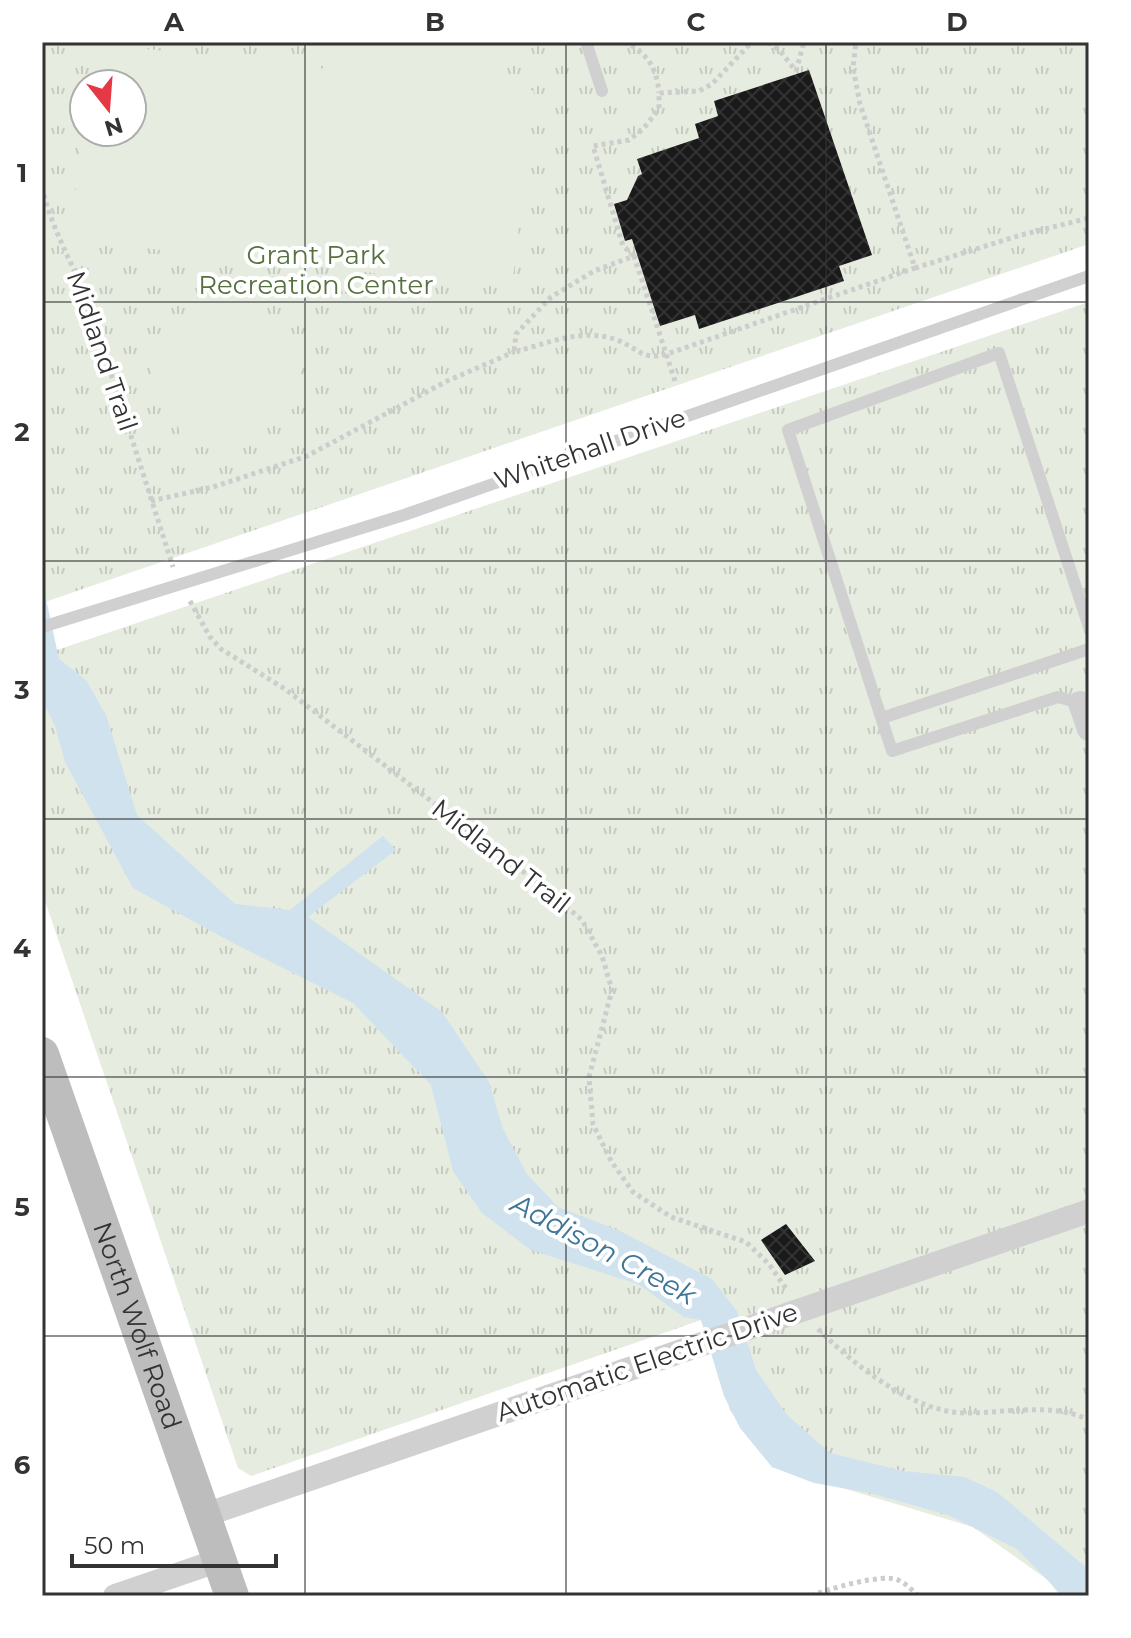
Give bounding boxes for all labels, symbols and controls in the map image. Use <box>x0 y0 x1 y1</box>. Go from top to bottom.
text: A <box>163 6 185 38</box>
text: B <box>425 6 445 38</box>
text: C <box>687 6 706 38</box>
text: D <box>946 6 968 38</box>
north arrow <box>68 68 148 148</box>
text: N <box>101 111 126 142</box>
text: 1 <box>17 157 27 189</box>
park label: Grant Park Recreation Center <box>198 239 434 301</box>
street label: Midland Trail <box>60 267 144 435</box>
street label: Whitehall Drive <box>490 401 690 497</box>
text: 2 <box>14 416 30 448</box>
text: 3 <box>13 674 30 706</box>
street label: Midland Trail <box>425 792 577 920</box>
text: 4 <box>13 932 31 964</box>
water label: Addison Creek <box>504 1185 703 1313</box>
text: 5 <box>14 1191 30 1223</box>
street label: North Wolf Road <box>86 1218 188 1434</box>
street label: Automatic Electric Drive <box>492 1295 802 1429</box>
text: 6 <box>14 1449 31 1481</box>
scale bar <box>72 1518 276 1568</box>
text: 50 m <box>84 1531 145 1560</box>

